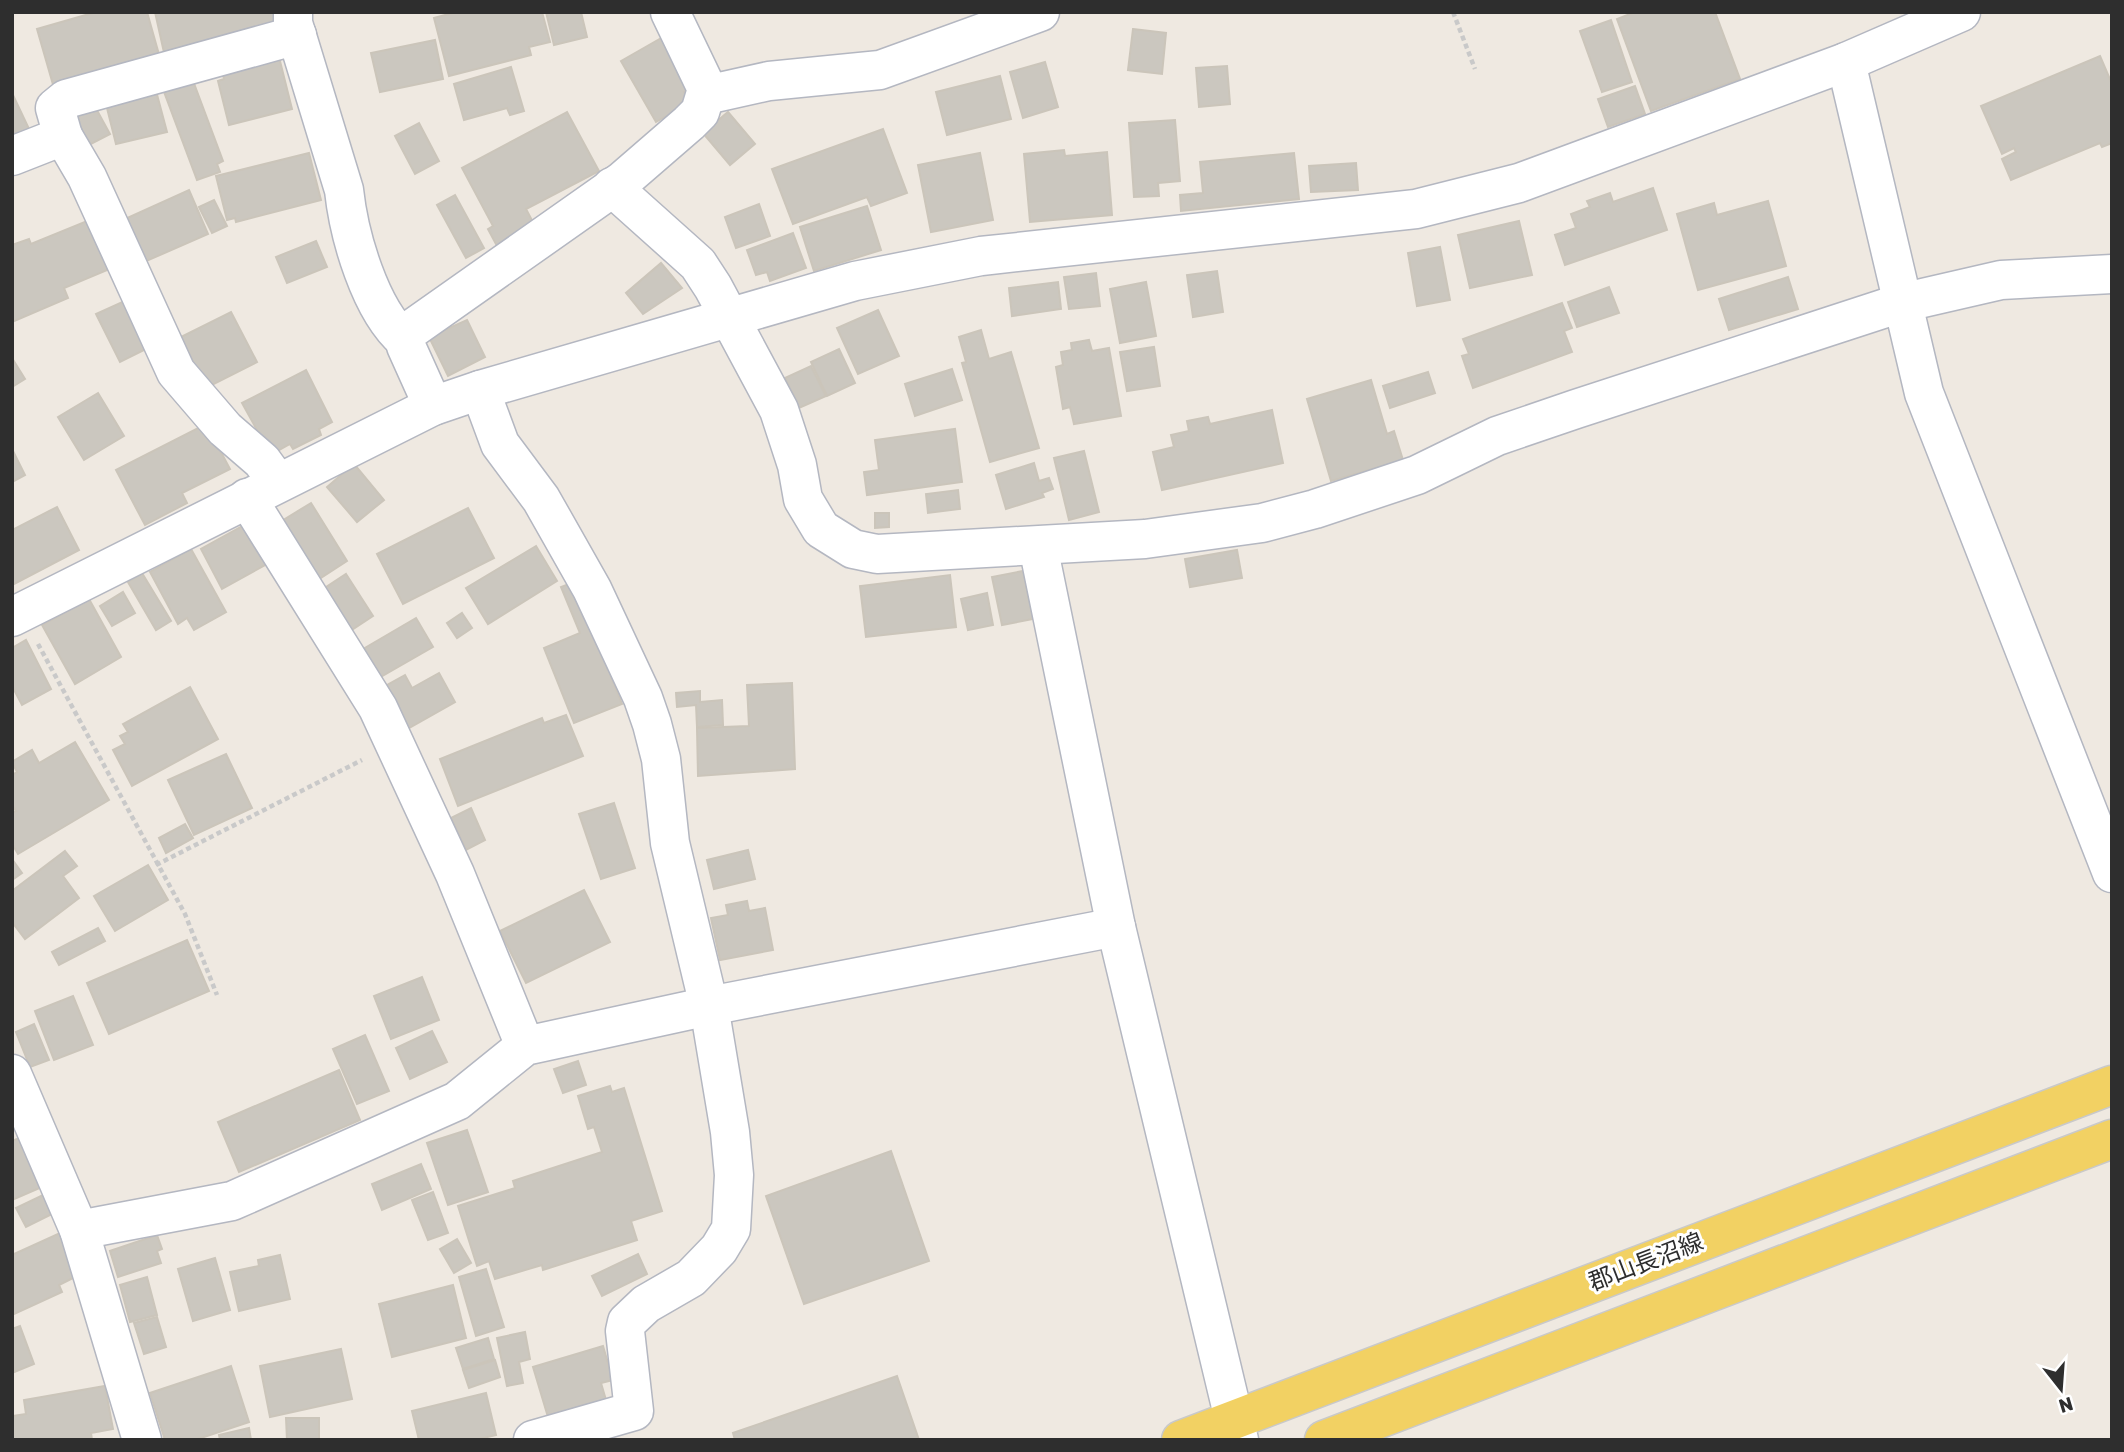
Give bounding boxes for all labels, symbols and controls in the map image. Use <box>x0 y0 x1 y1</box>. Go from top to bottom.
street label: 郡山長沼線 <box>1585 1227 1707 1297</box>
north arrow <box>2026 1354 2096 1424</box>
text: N <box>2056 1392 2076 1418</box>

